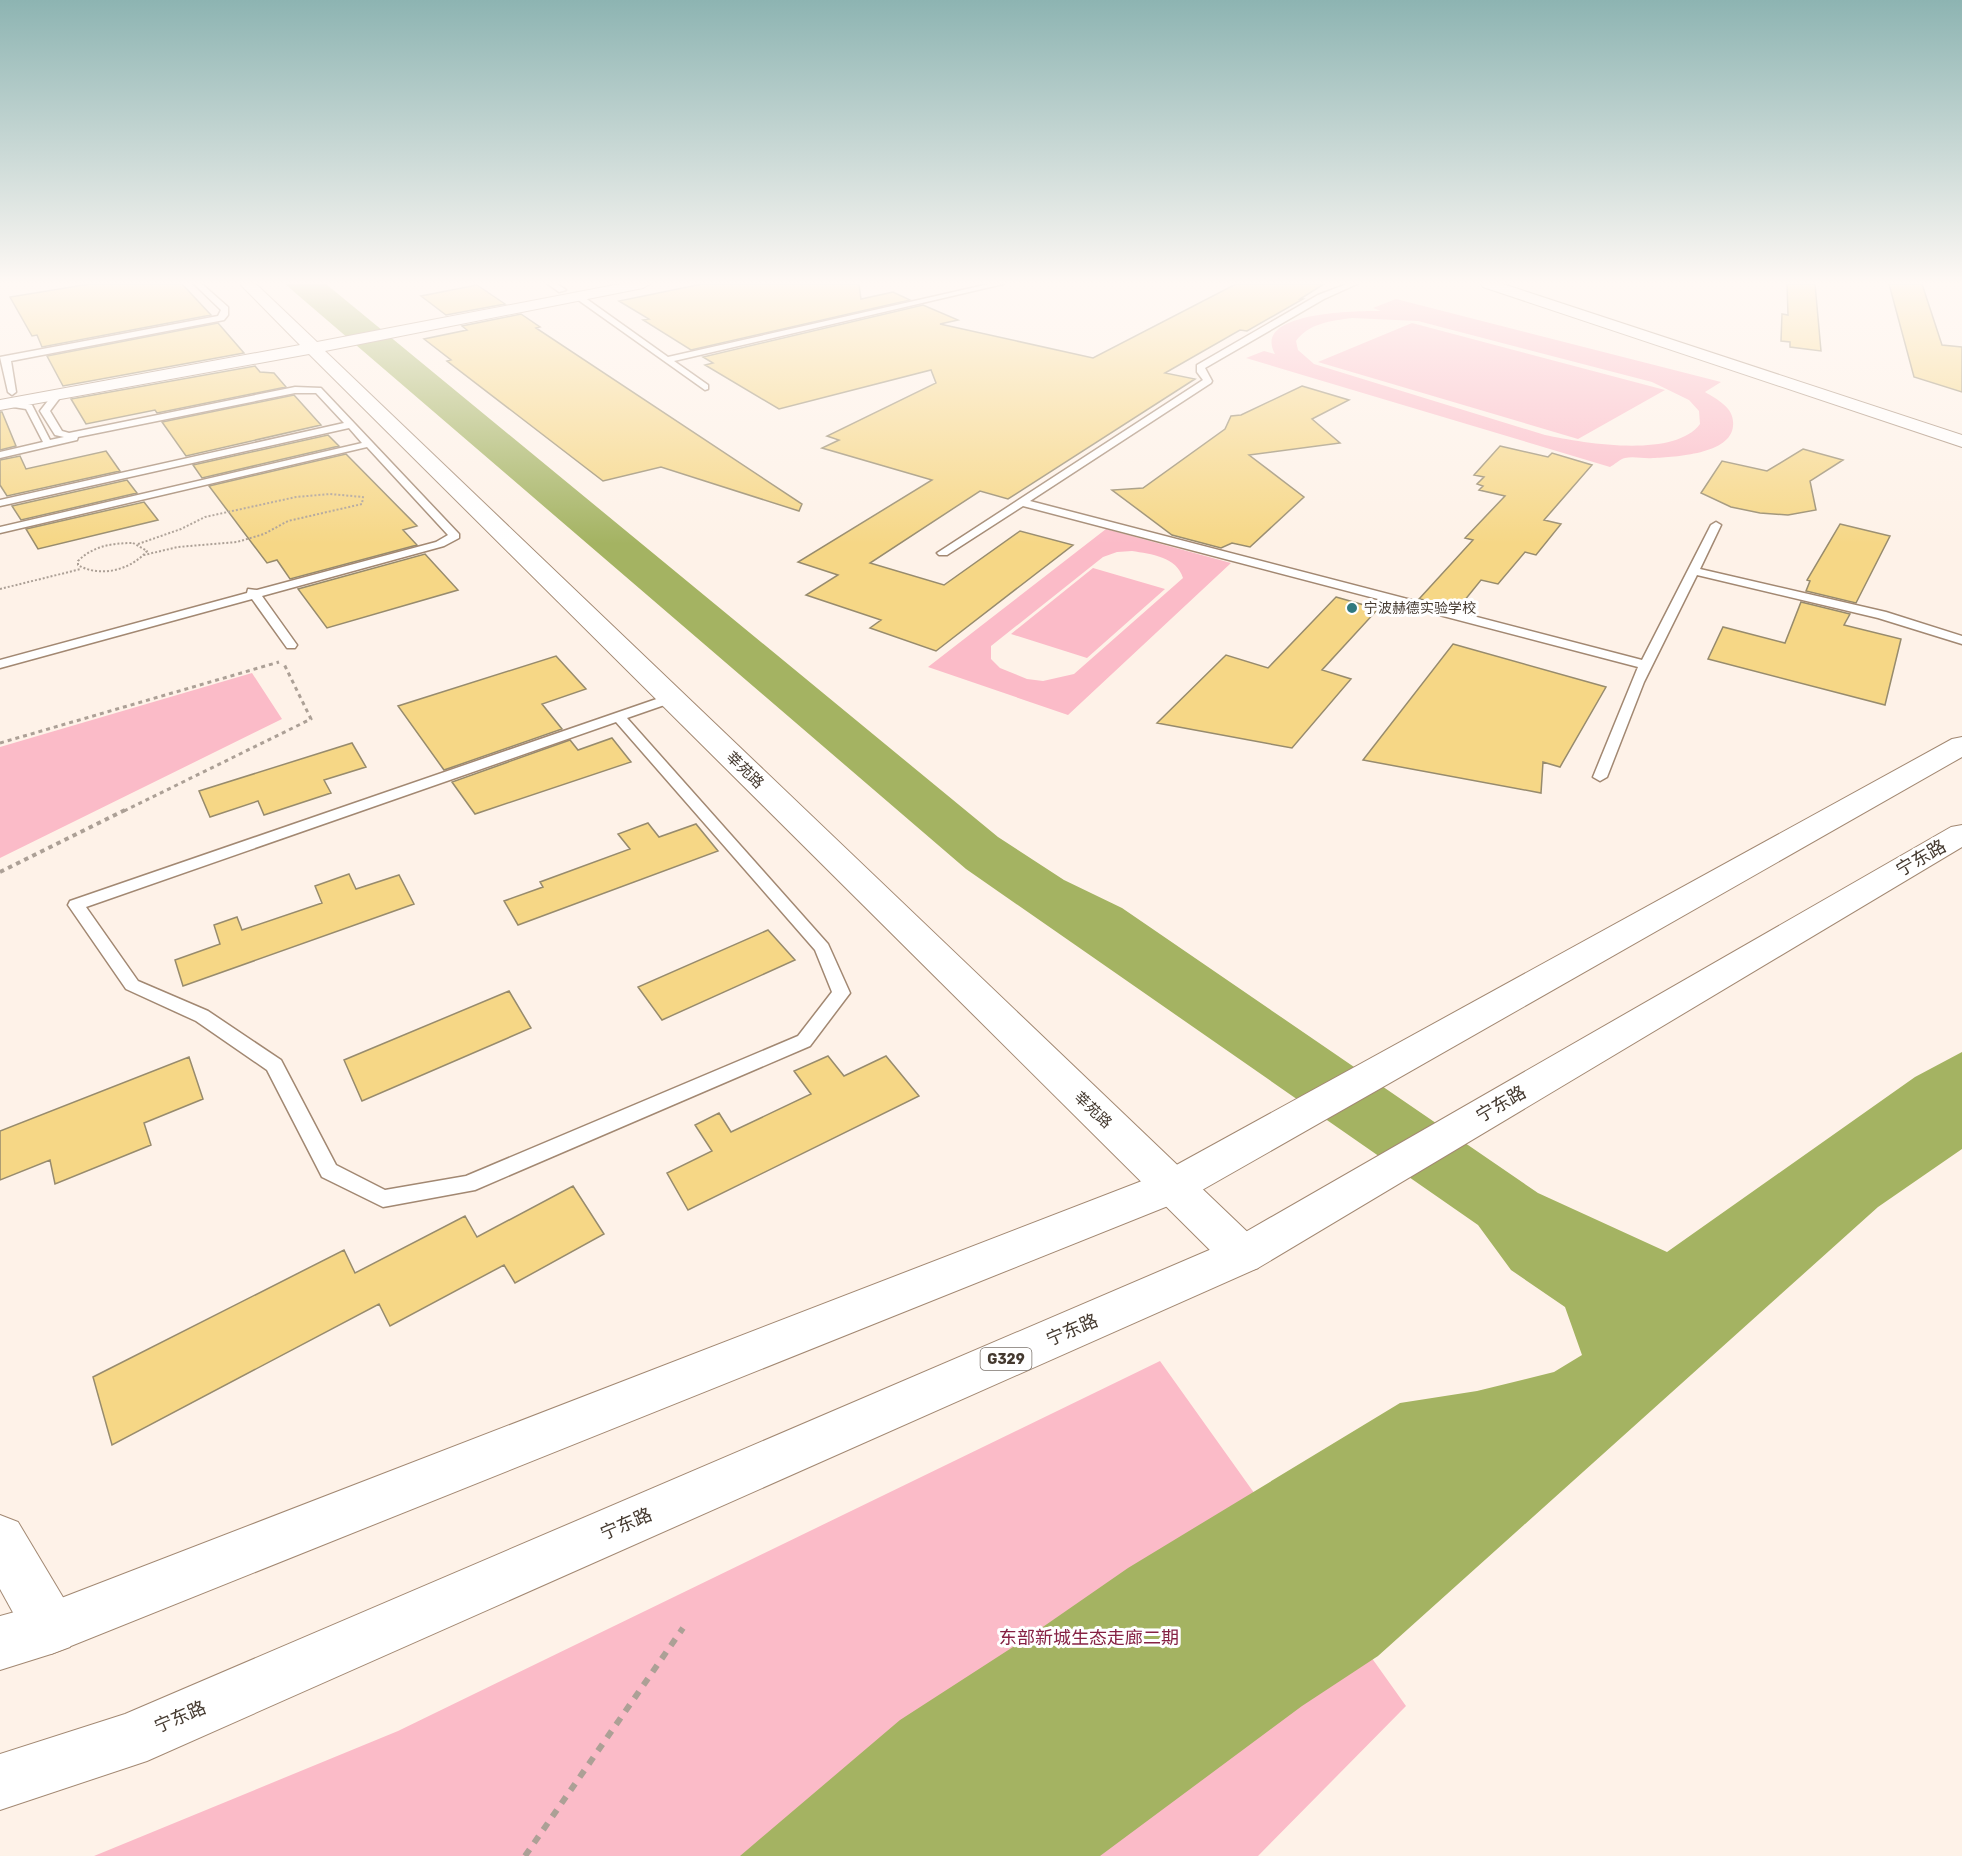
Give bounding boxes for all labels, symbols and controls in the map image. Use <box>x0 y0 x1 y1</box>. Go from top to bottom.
place label: 宁波赫德实验学校 <box>1364 600 1476 617</box>
marker: 宁波赫德实验学校 <box>1345 601 1359 615</box>
street label: 莘苑路 <box>723 748 767 792</box>
street label: 宁东路 <box>1892 835 1950 881</box>
street label: 宁东路 <box>1472 1081 1530 1127</box>
street label: 莘苑路 <box>1070 1088 1116 1132</box>
street label: 宁东路 <box>1043 1309 1101 1351</box>
road number: G329 <box>980 1348 1032 1370</box>
street label: 宁东路 <box>597 1503 655 1545</box>
park label: 东部新城生态走廊二期 <box>999 1627 1179 1649</box>
street label: 宁东路 <box>151 1696 209 1738</box>

